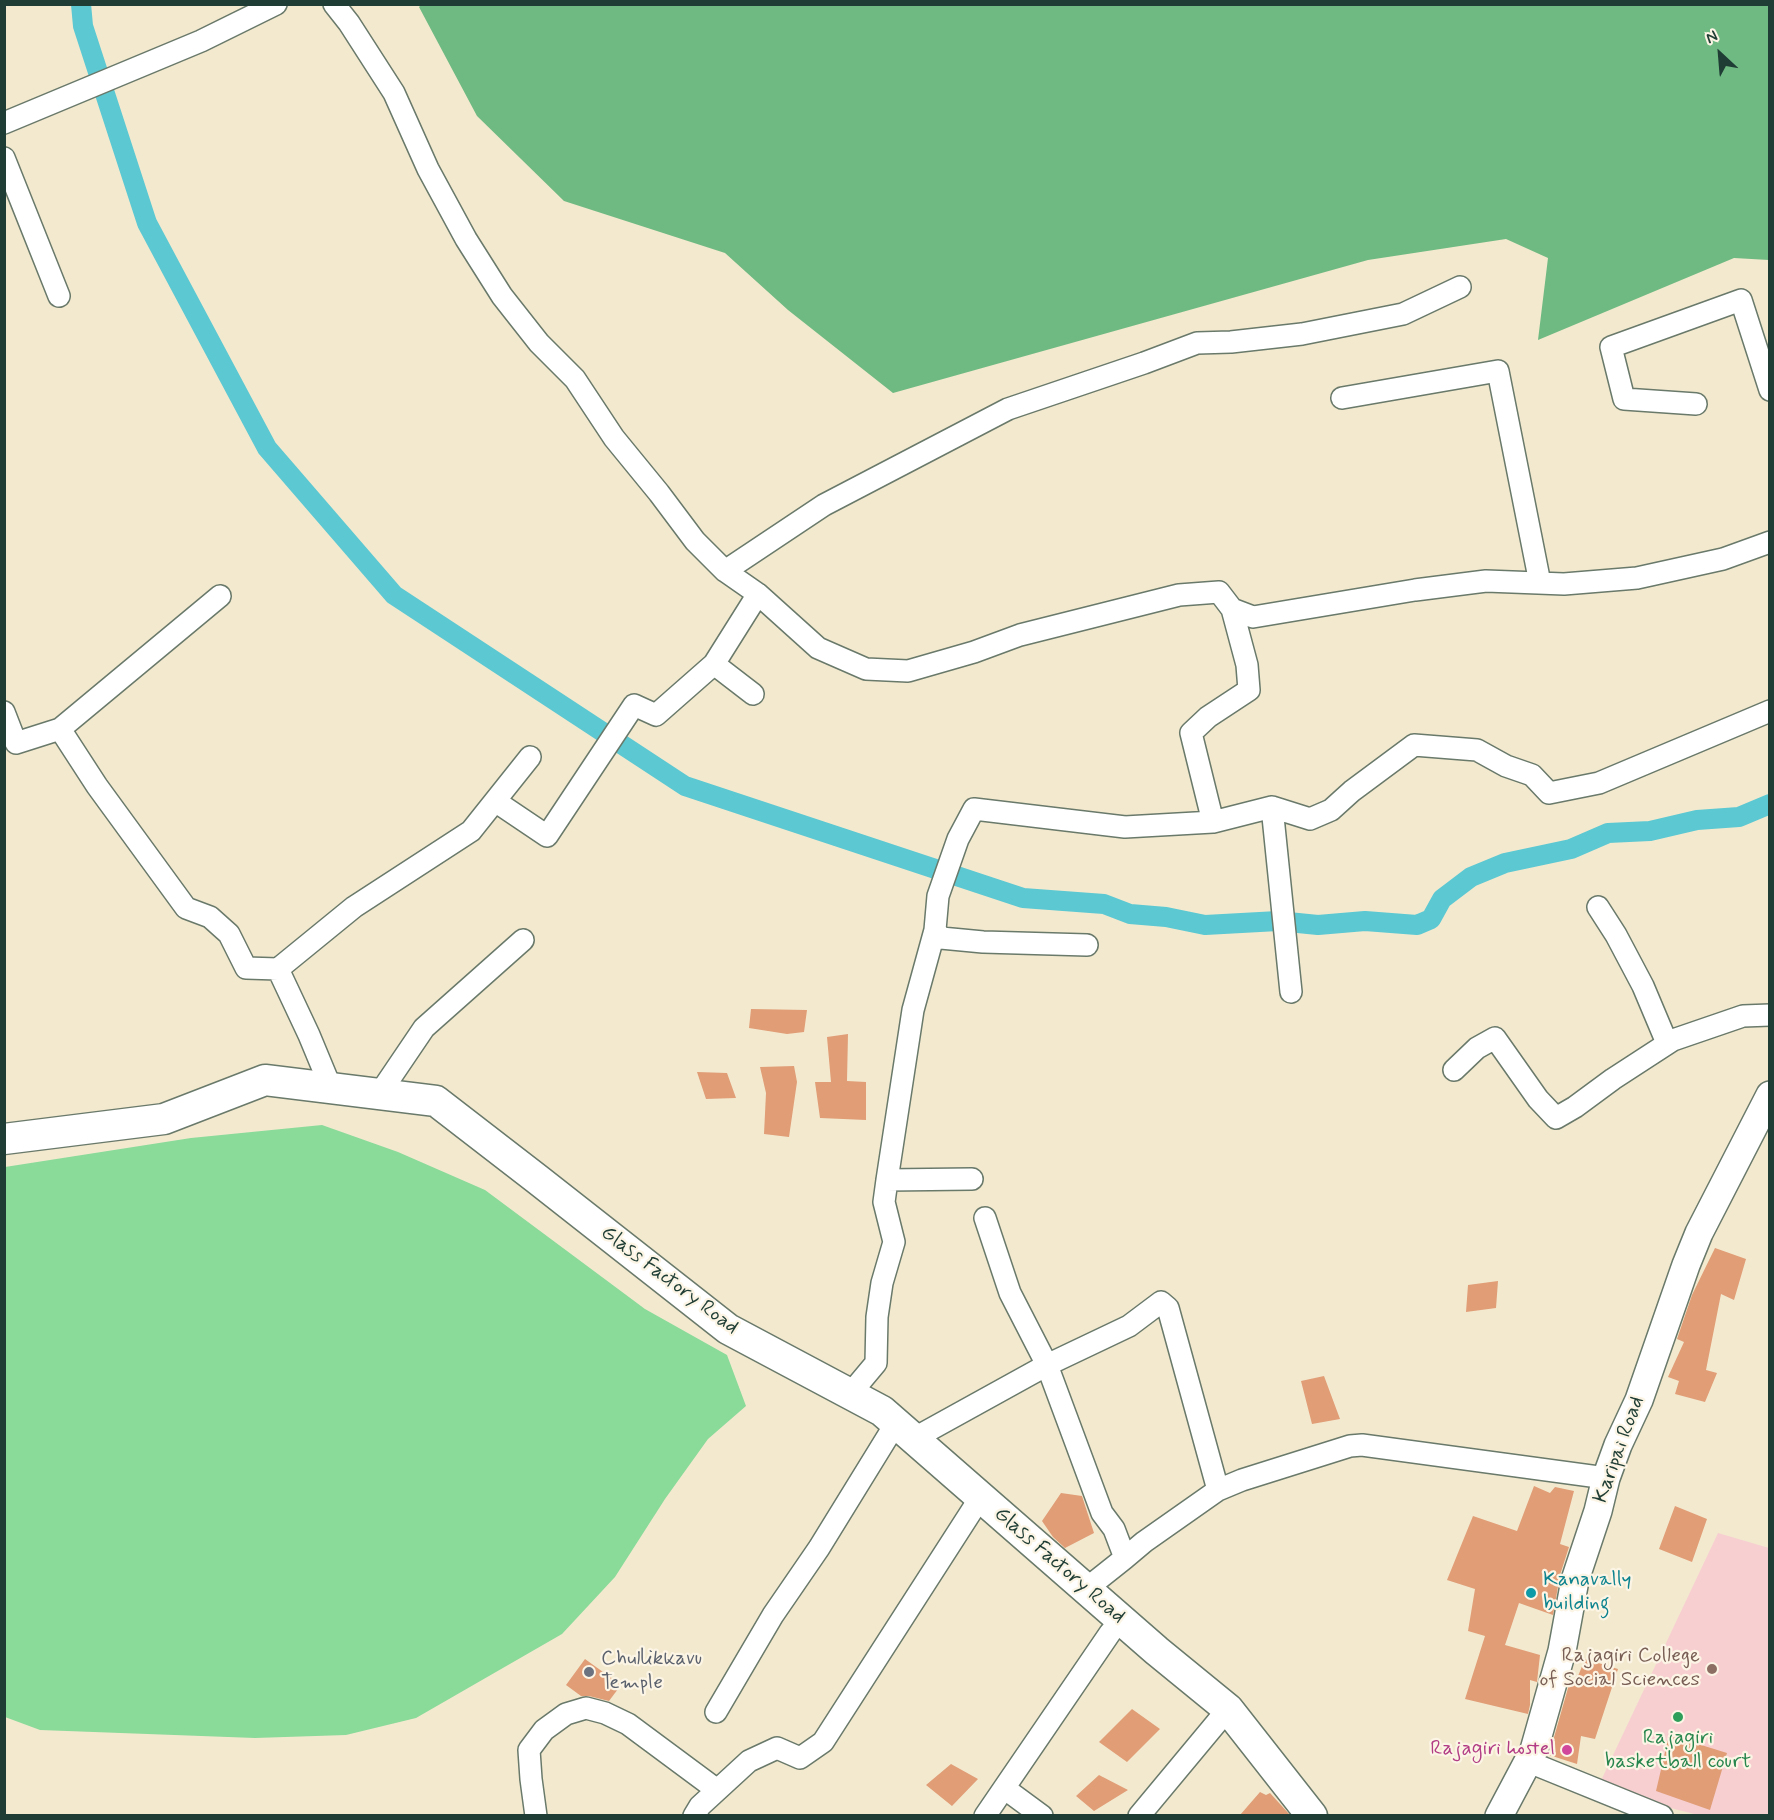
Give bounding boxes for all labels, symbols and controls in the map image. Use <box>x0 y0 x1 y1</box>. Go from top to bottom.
north arrow <box>1690 24 1750 84</box>
text: N <box>1702 26 1721 49</box>
street label: Glass Factory Road <box>595 1221 743 1341</box>
street label: Karipai Road <box>1589 1393 1651 1507</box>
street label: Glass Factory Road <box>988 1502 1130 1630</box>
place label: Kanavally building <box>1543 1568 1632 1618</box>
marker: Kanavally building <box>1524 1586 1538 1600</box>
place label: Rajagiri College of Social Sciences <box>1540 1644 1700 1694</box>
place label: Chullikkavu Temple <box>601 1647 702 1697</box>
marker: Rajagiri College of Social Sciences <box>1705 1662 1719 1676</box>
marker: Chullikkavu Temple <box>582 1665 596 1679</box>
marker: Rajagiri basketball court <box>1671 1710 1685 1724</box>
place label: Rajagiri basketball court <box>1605 1726 1751 1776</box>
place label: Rajagiri hostel <box>1430 1737 1555 1763</box>
marker: Rajagiri hostel <box>1560 1743 1574 1757</box>

